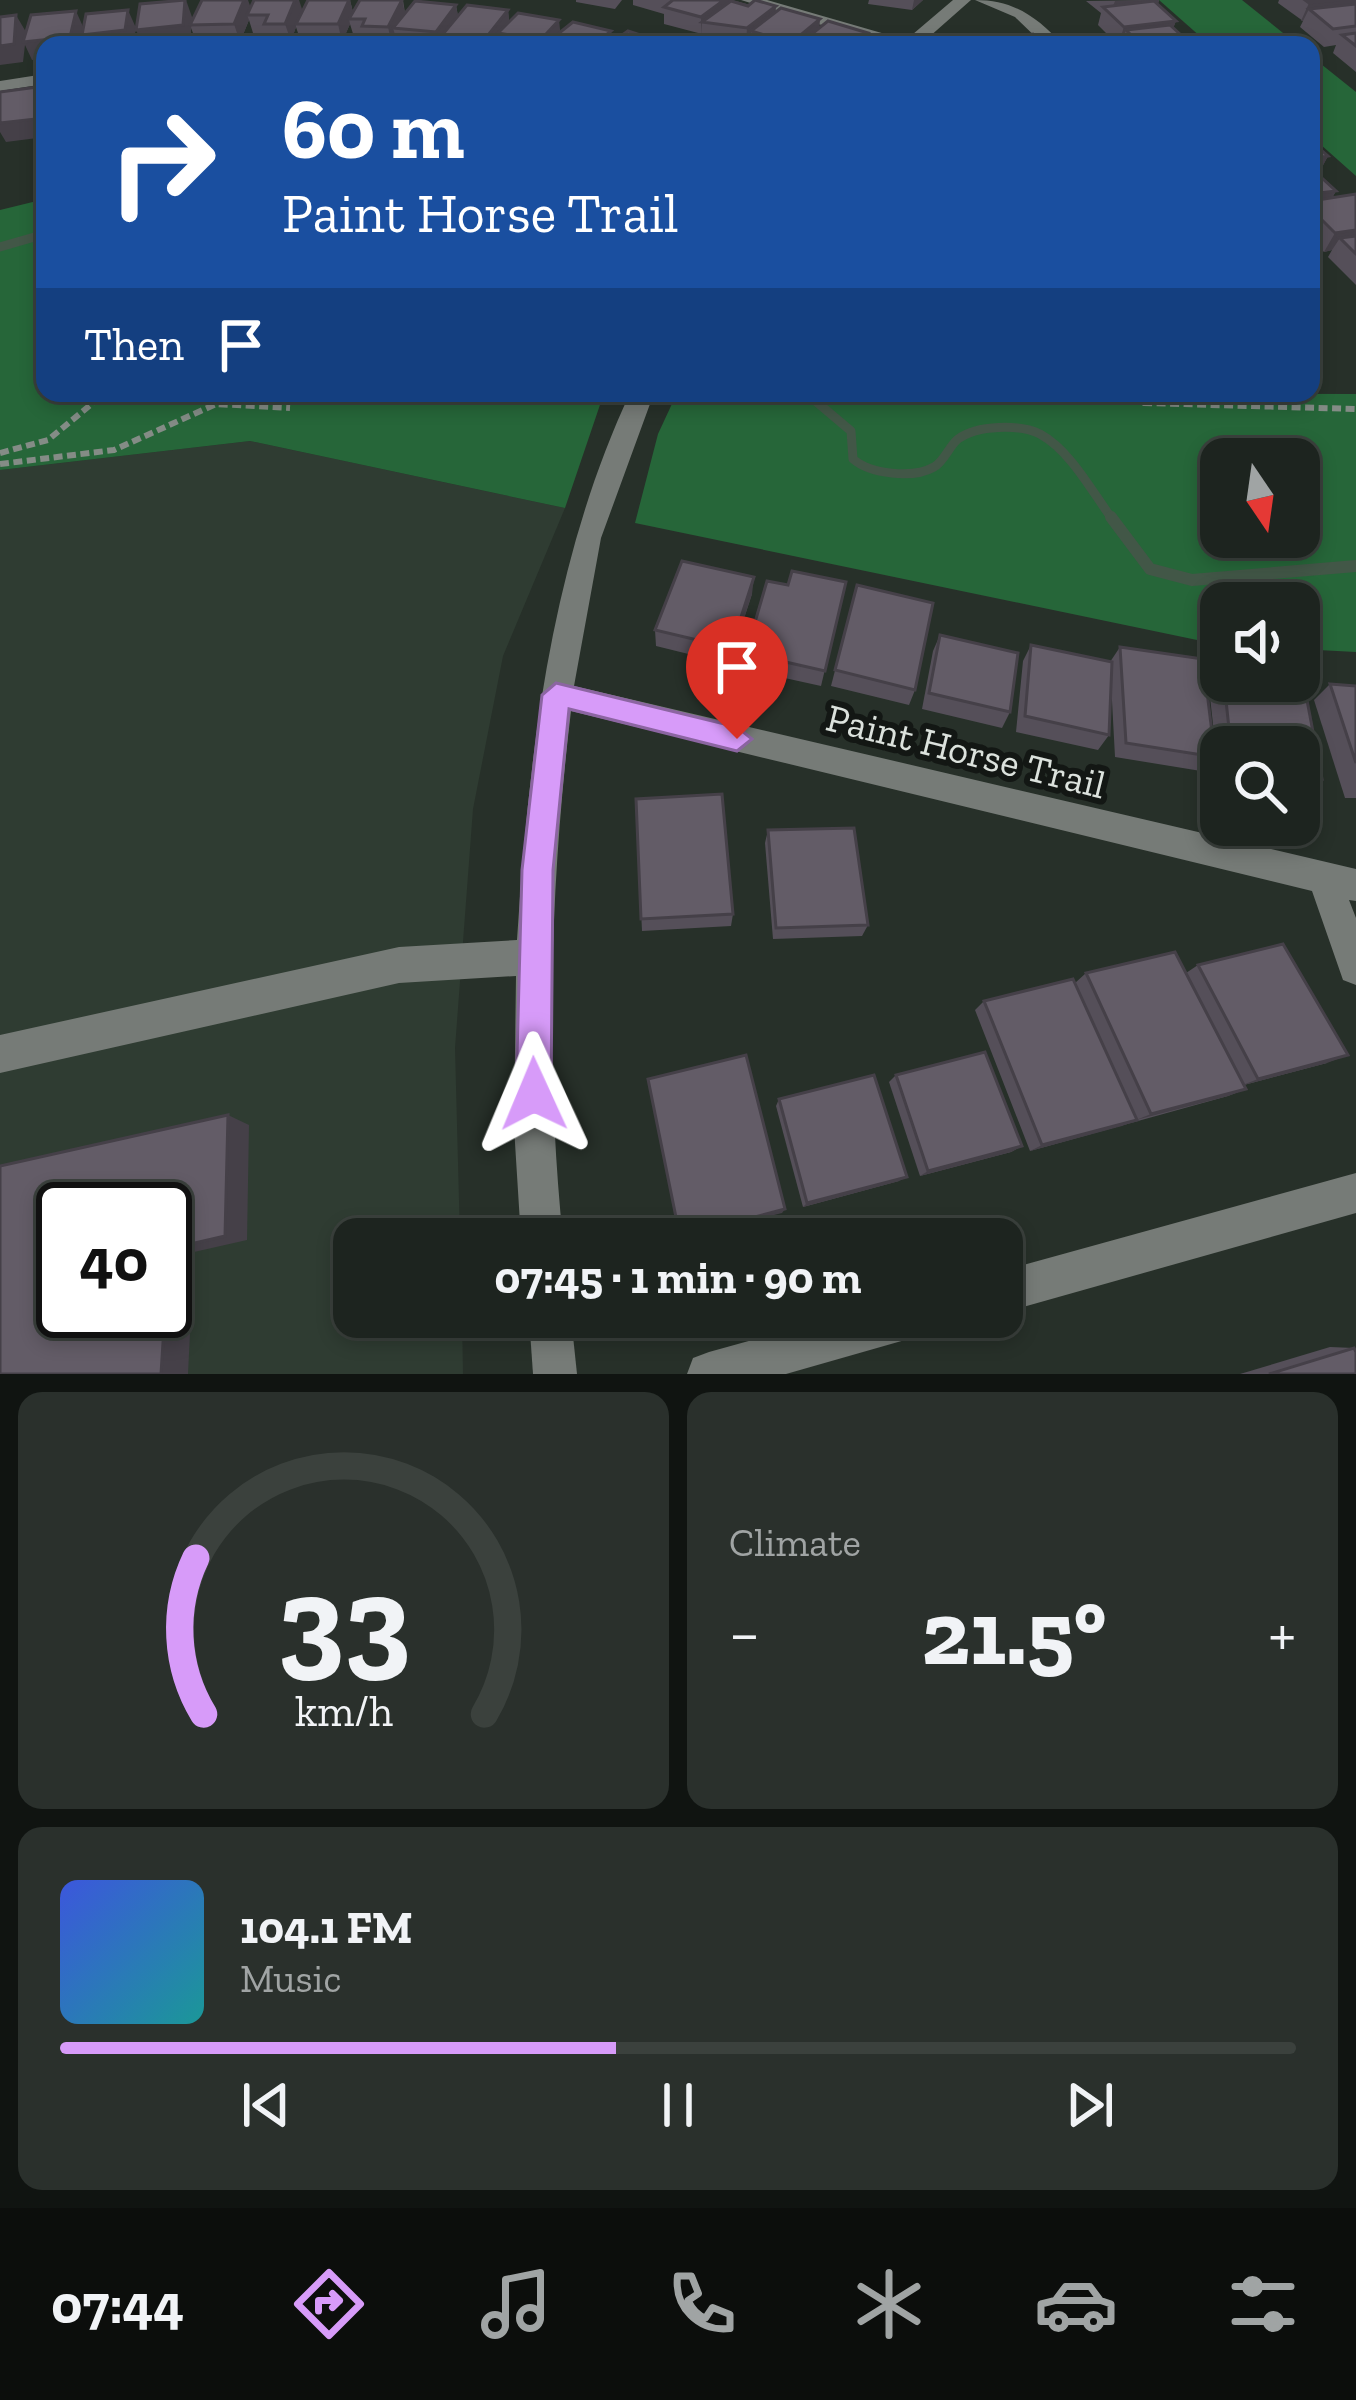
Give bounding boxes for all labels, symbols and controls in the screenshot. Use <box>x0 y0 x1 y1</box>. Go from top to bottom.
text: 60 m <box>282 79 465 180</box>
icon: right <box>84 84 240 240</box>
text: Paint Horse Trail <box>282 181 678 246</box>
icon: arrive <box>208 312 274 378</box>
text: Then <box>84 318 184 372</box>
north arrow <box>1200 438 1320 558</box>
map controls <box>1200 438 1320 846</box>
button: sound <box>1200 582 1320 702</box>
pin <box>686 616 788 739</box>
icon: arrive <box>704 634 770 700</box>
street label: Paint Horse Trail <box>821 694 1111 808</box>
button: search <box>1200 726 1320 846</box>
position arrow <box>471 1031 597 1157</box>
speed limit sign: 40 <box>36 1182 192 1338</box>
text: 07:45 · 1 min · 90 m <box>495 1251 861 1305</box>
text: Climate <box>729 1519 861 1566</box>
text: 33 <box>277 1545 410 1695</box>
text: 21.5° <box>922 1579 1106 1687</box>
text: − <box>729 1594 760 1673</box>
text: + <box>1268 1594 1296 1673</box>
text: km/h <box>295 1685 392 1736</box>
text: 104.1 FM <box>240 1901 413 1955</box>
text: Music <box>240 1955 342 2002</box>
icon: previous <box>233 2072 299 2138</box>
icon: pause <box>645 2072 711 2138</box>
icon: next <box>1057 2072 1123 2138</box>
icon: directions <box>287 2262 371 2346</box>
icon: music <box>474 2262 558 2346</box>
icon: phone <box>660 2262 744 2346</box>
icon: climate <box>847 2262 931 2346</box>
icon: car <box>1034 2262 1118 2346</box>
icon: filters <box>1221 2262 1305 2346</box>
text: 07:44 <box>51 2272 184 2337</box>

